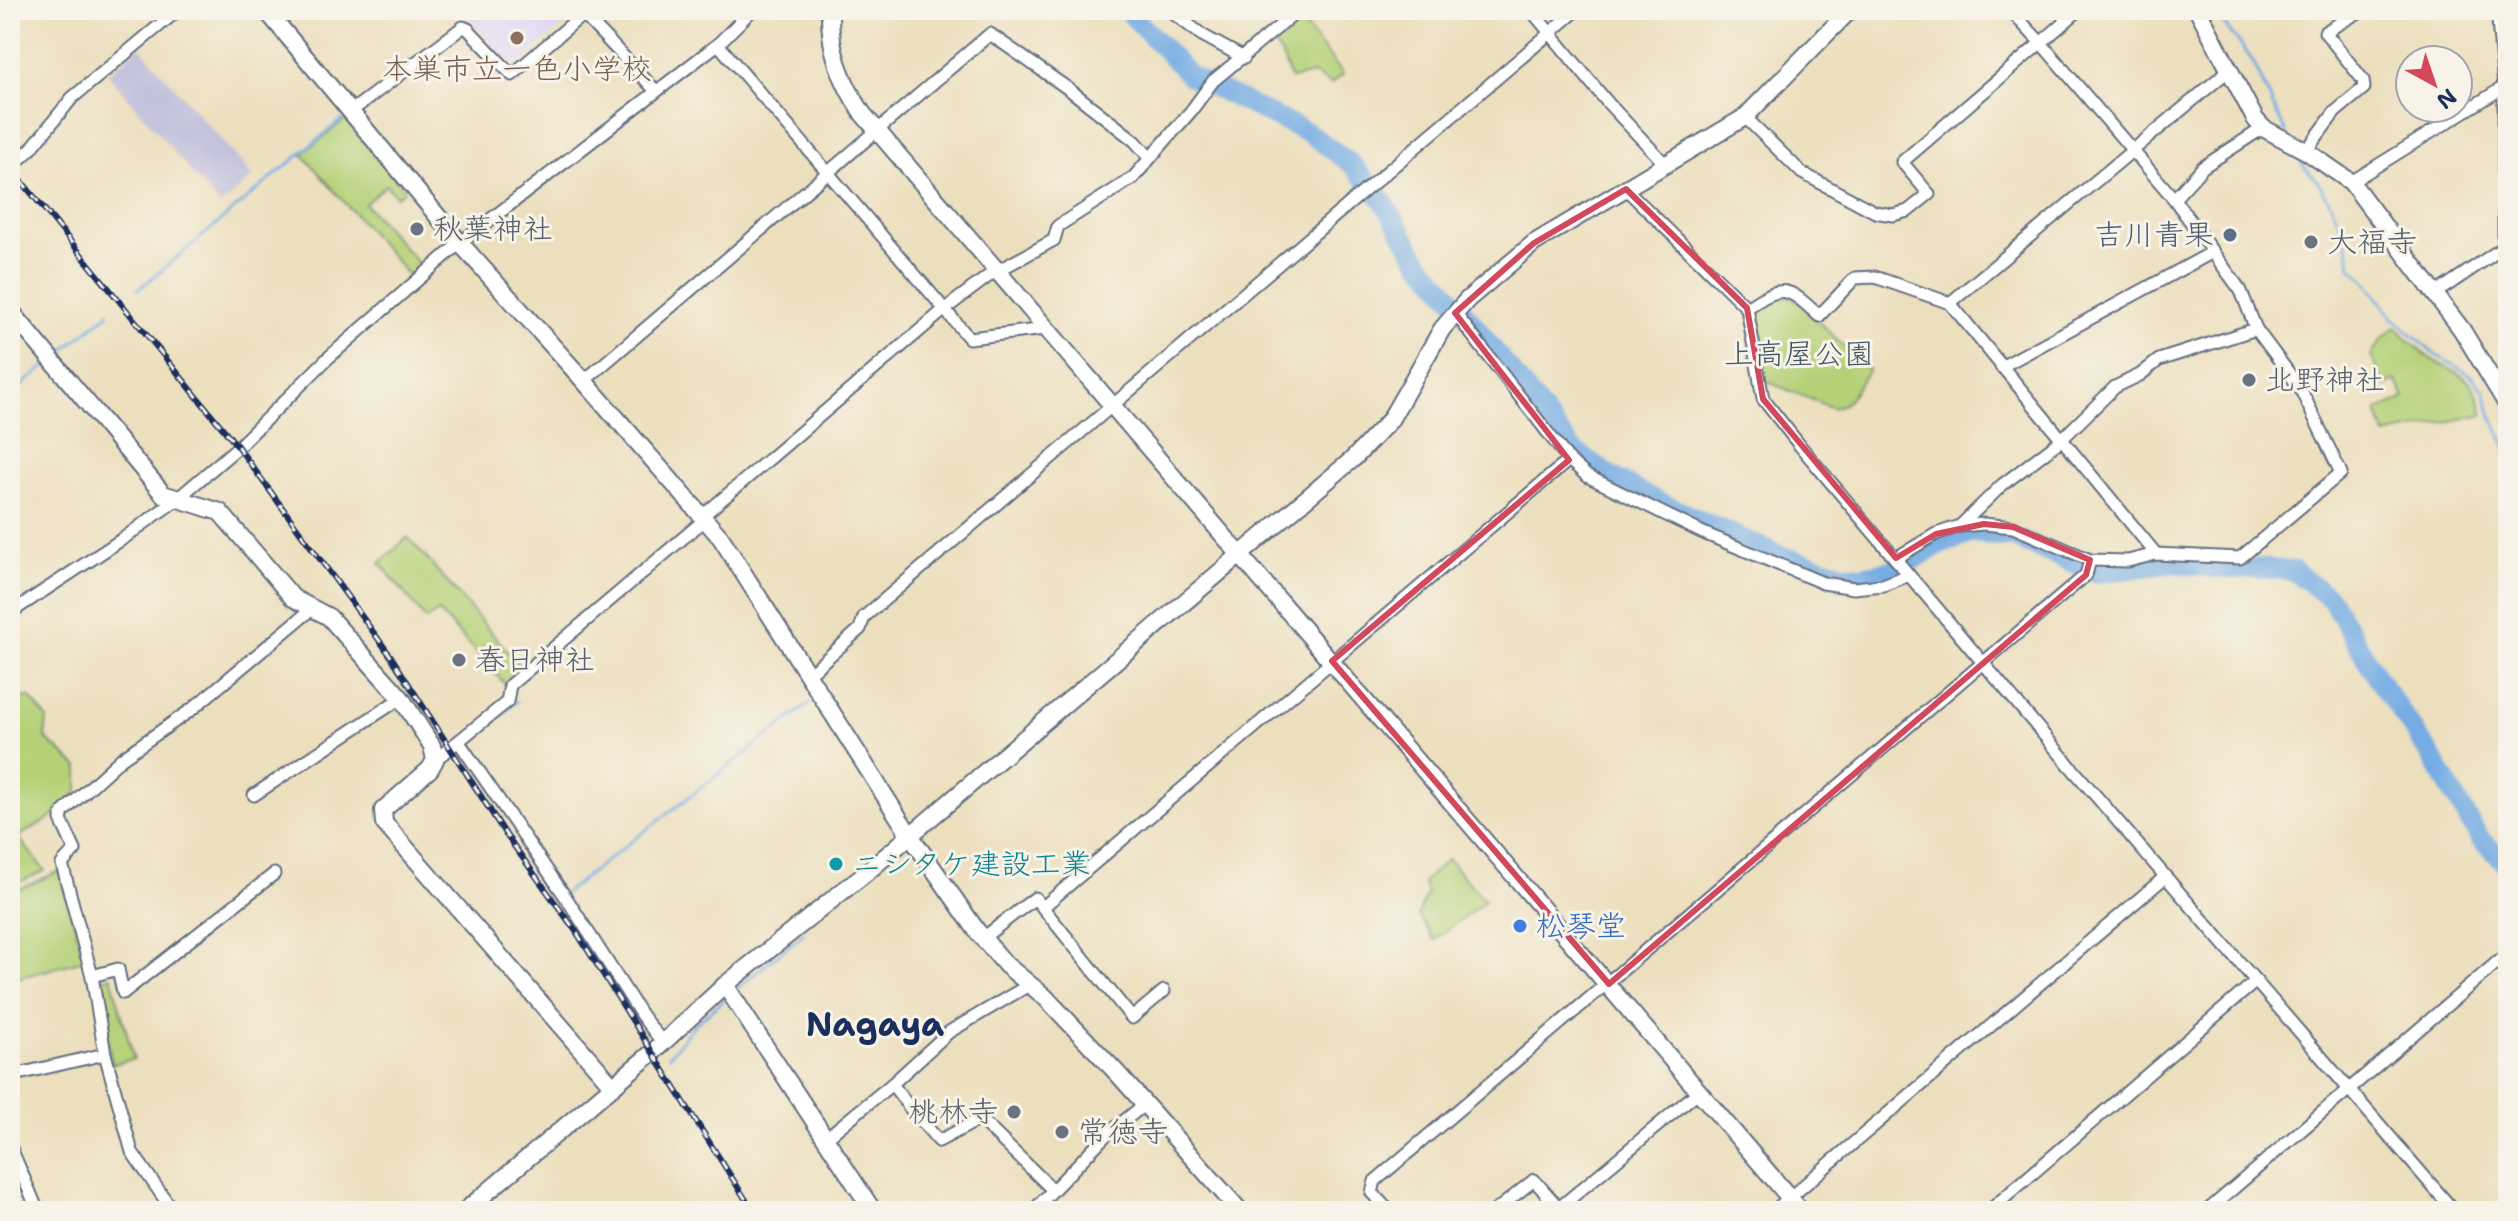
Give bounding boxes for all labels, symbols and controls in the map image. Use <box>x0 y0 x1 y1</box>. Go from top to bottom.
marker: 本巣市立一色小学校 <box>508 29 526 47</box>
north arrow <box>2394 44 2474 124</box>
place label: 本巣市立一色小学校 <box>382 48 652 89</box>
text: N <box>2431 82 2463 116</box>
place label: 秋葉神社 <box>433 208 553 249</box>
place label: 吉川青果 <box>2094 214 2214 255</box>
marker: 秋葉神社 <box>408 220 426 238</box>
place label: 大福寺 <box>2327 221 2417 262</box>
marker: 吉川青果 <box>2221 226 2239 244</box>
marker: 大福寺 <box>2302 233 2320 251</box>
park label: 上高屋公園 <box>1724 333 1874 374</box>
place label: 北野神社 <box>2265 359 2385 400</box>
marker: 北野神社 <box>2240 371 2258 389</box>
place label: 春日神社 <box>475 639 595 680</box>
marker: 春日神社 <box>450 651 468 669</box>
place label: ニシタケ建設工業 <box>852 843 1091 884</box>
marker: ニシタケ建設工業 <box>827 855 845 873</box>
place label: 松琴堂 <box>1536 905 1626 946</box>
marker: 松琴堂 <box>1511 917 1529 935</box>
district label: Nagaya <box>806 1001 944 1047</box>
place label: 桃林寺 <box>908 1091 998 1132</box>
marker: 桃林寺 <box>1005 1103 1023 1121</box>
place label: 常徳寺 <box>1078 1111 1168 1152</box>
marker: 常徳寺 <box>1053 1123 1071 1141</box>

